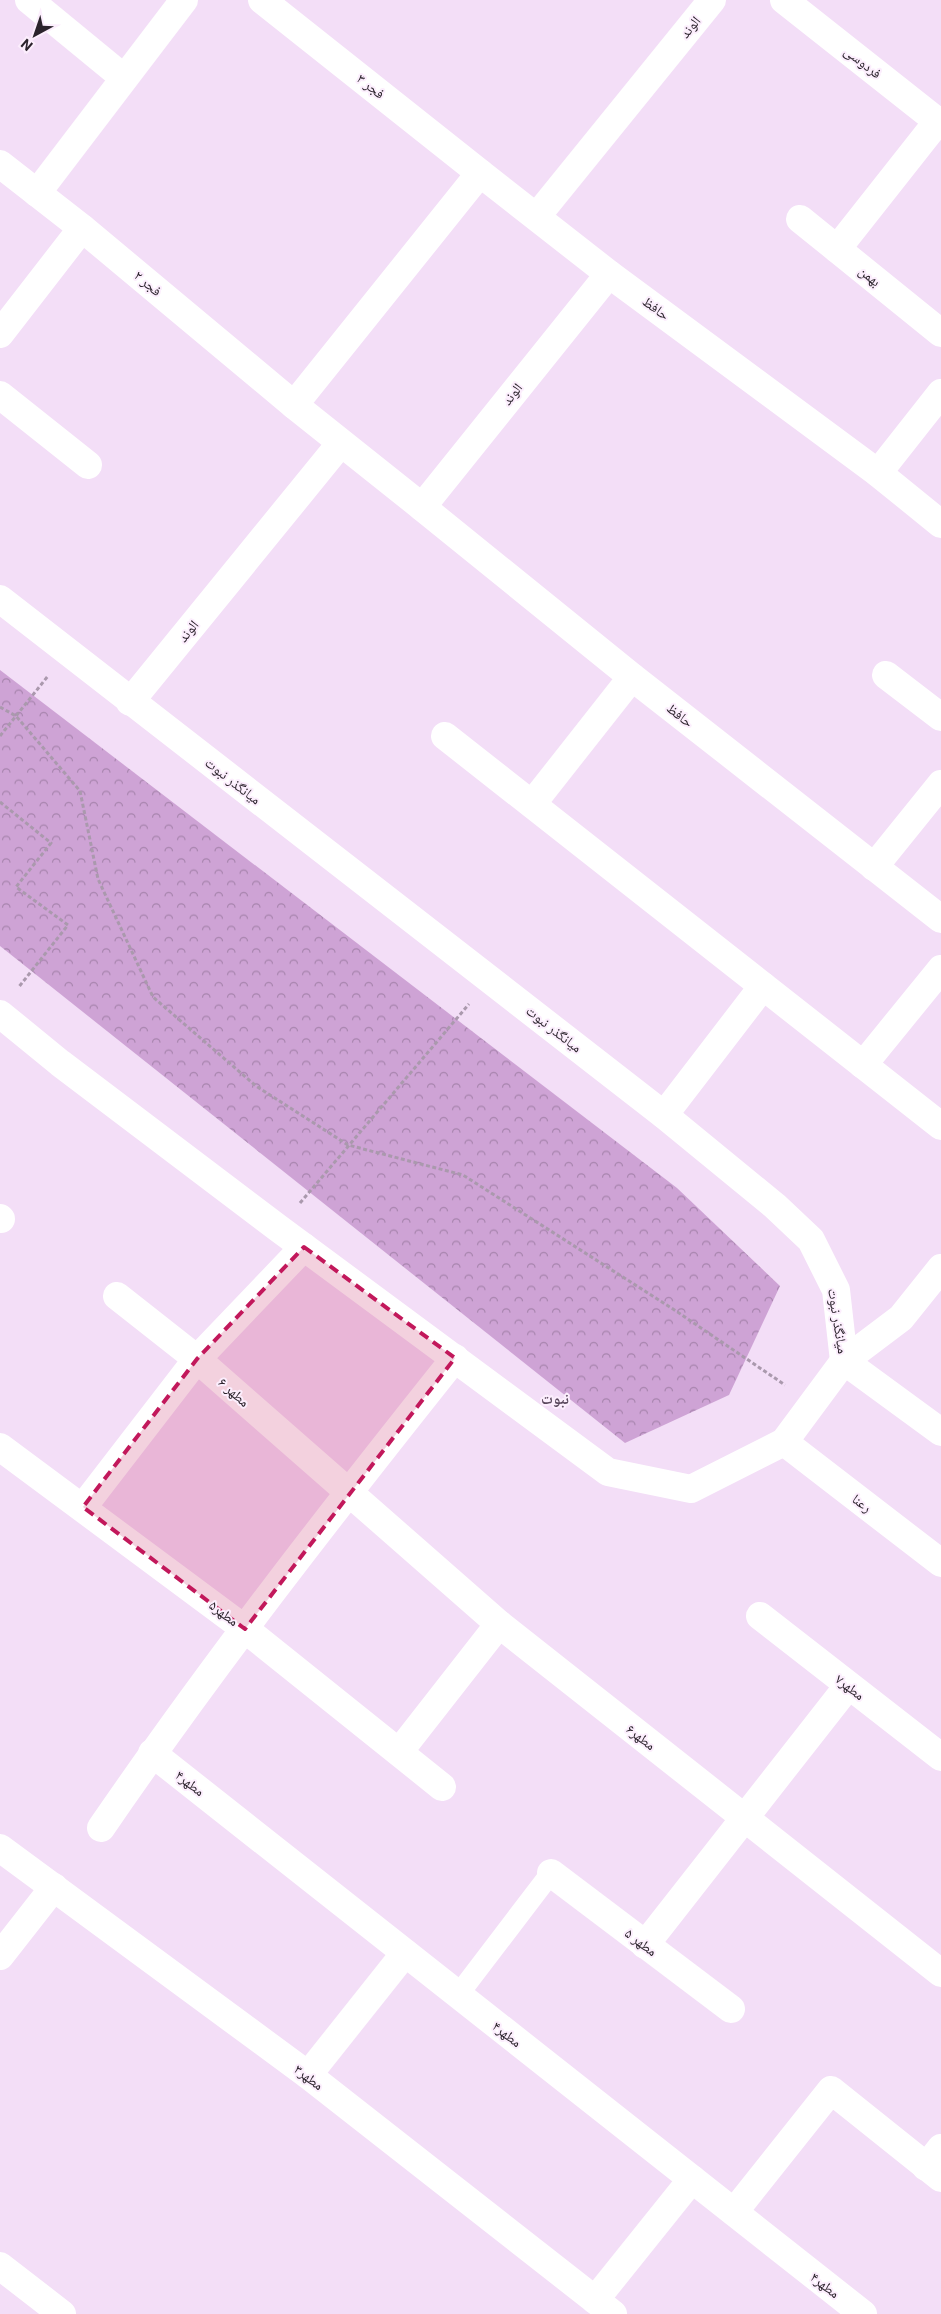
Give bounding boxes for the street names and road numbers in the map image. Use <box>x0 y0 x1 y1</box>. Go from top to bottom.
street label: الوند <box>676 13 704 42</box>
street label: فردوسی <box>841 43 885 82</box>
street label: فجر ۳ <box>353 70 388 103</box>
street label: بهمن <box>855 262 884 290</box>
street label: فجر ۲ <box>130 267 165 300</box>
street label: حافظ <box>639 293 673 323</box>
street label: الوند <box>499 380 526 409</box>
street label: الوند <box>174 617 202 646</box>
street label: حافظ <box>664 700 696 730</box>
street label: میانگذر نبوت <box>201 754 264 808</box>
street label: میانگذر نبوت <box>522 1002 585 1056</box>
street label: میانگذر نبوت <box>824 1287 851 1355</box>
street label: مطهر ۶ <box>215 1374 253 1411</box>
street label: رعنا <box>849 1491 875 1516</box>
street label: مطهر۵ <box>206 1597 242 1630</box>
street label: مطهر۷ <box>832 1671 868 1704</box>
street label: مطهر۶ <box>623 1721 659 1754</box>
street label: مطهر۴ <box>172 1767 208 1800</box>
street label: مطهر ۵ <box>621 1925 660 1960</box>
street label: مطهر۴ <box>489 2018 525 2051</box>
street label: مطهر۳ <box>291 2061 327 2094</box>
street label: مطهر۴ <box>807 2269 843 2302</box>

